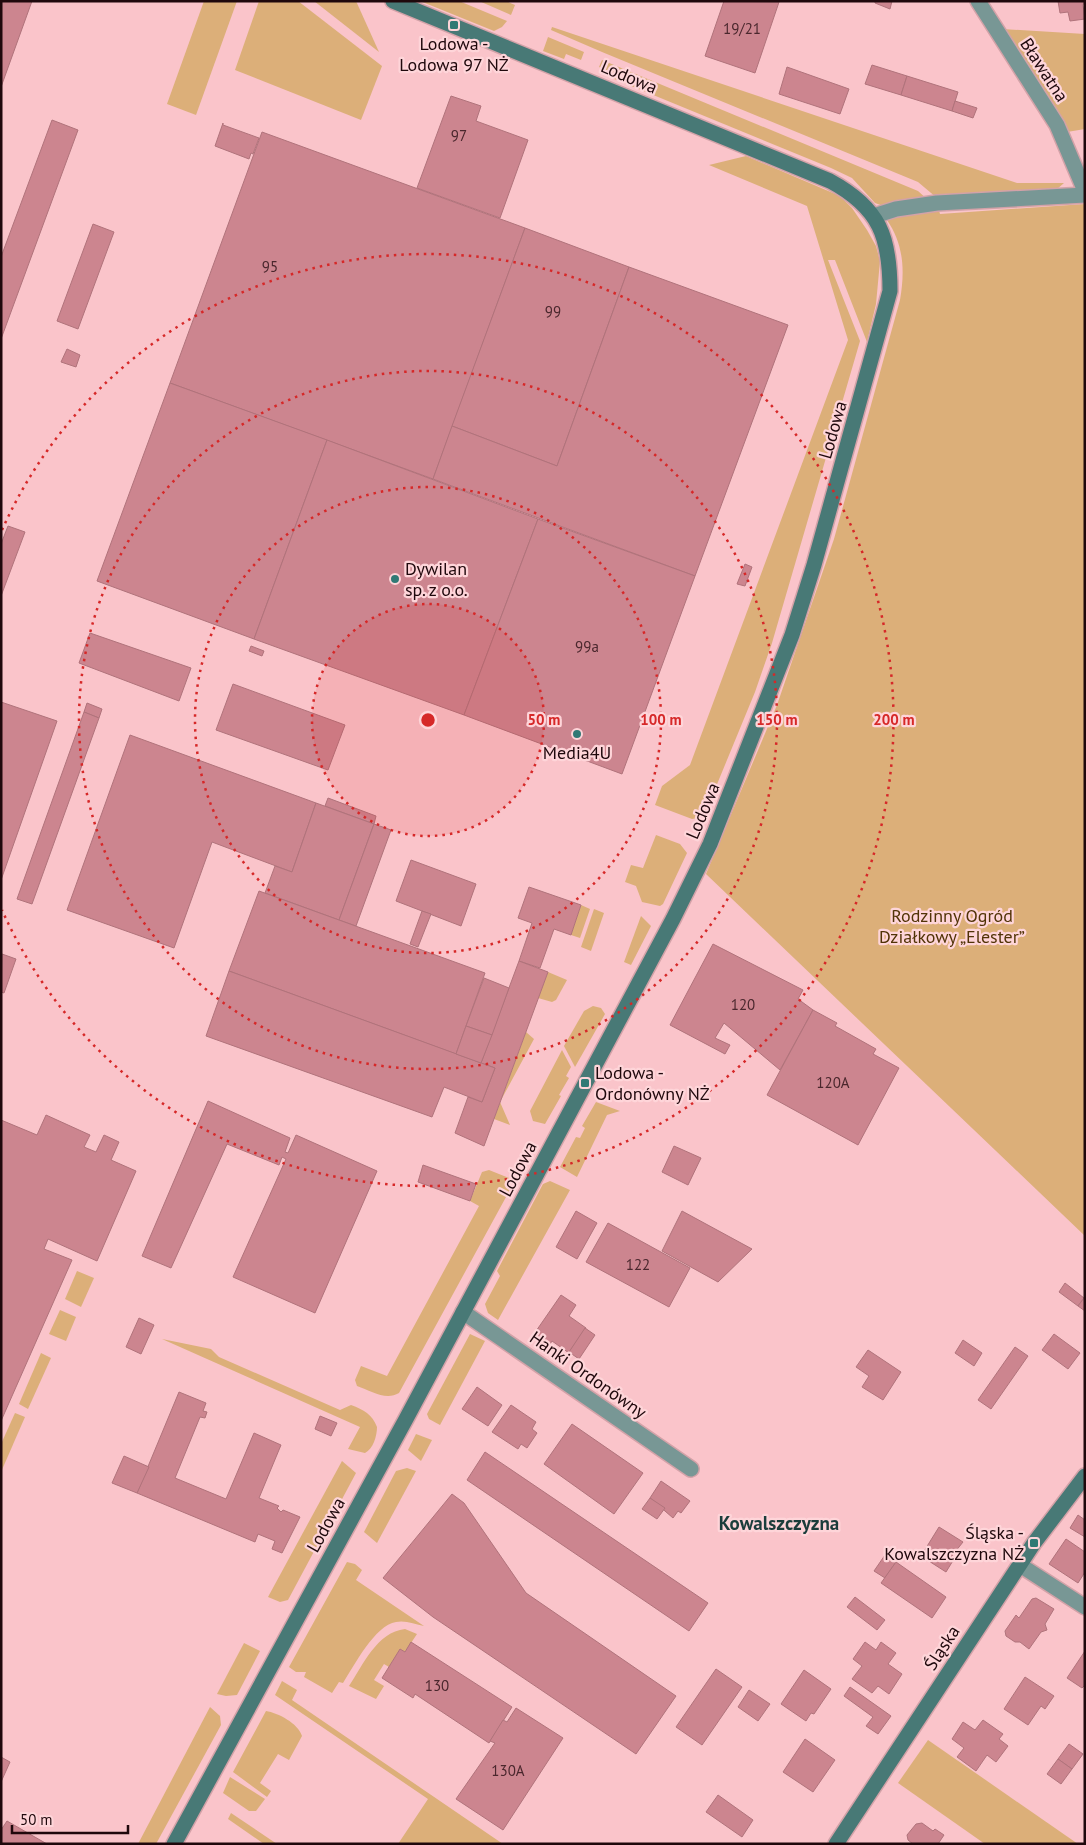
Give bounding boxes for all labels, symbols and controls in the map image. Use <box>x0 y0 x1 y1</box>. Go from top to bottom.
marker: Lodowa - Lodowa 97 NŻ <box>448 19 460 31</box>
house number: 19/21 <box>723 19 761 38</box>
place label: Lodowa - Lodowa 97 NŻ <box>399 32 509 76</box>
street label: Bławatna <box>1015 33 1074 106</box>
street label: Lodowa <box>597 54 661 99</box>
house number: 97 <box>451 126 467 145</box>
house number: 95 <box>262 257 278 276</box>
house number: 99 <box>545 302 561 321</box>
street label: Lodowa <box>813 398 852 461</box>
place label: Dywilan sp. z o.o. <box>405 557 468 601</box>
marker: Dywilan sp. z o.o. <box>389 573 401 585</box>
house number: 99a <box>575 637 599 656</box>
text: 50 m <box>528 710 560 729</box>
text: 100 m <box>640 710 682 729</box>
text: 150 m <box>756 710 798 729</box>
text: 200 m <box>873 710 915 729</box>
centre of rings <box>419 711 437 729</box>
marker: Media4U <box>571 728 583 740</box>
place label: Media4U <box>543 741 611 764</box>
street label: Lodowa <box>680 779 725 843</box>
park label: Rodzinny Ogród Działkowy „Elester” <box>879 904 1025 948</box>
house number: 120 <box>731 995 755 1014</box>
place label: Lodowa - Ordonówny NŻ <box>595 1061 710 1105</box>
house number: 120A <box>816 1073 850 1092</box>
marker: Lodowa - Ordonówny NŻ <box>579 1077 591 1089</box>
street label: Lodowa <box>494 1137 542 1200</box>
house number: 122 <box>626 1255 650 1274</box>
street label: Hanki Ordonówny <box>525 1326 652 1424</box>
street label: Lodowa <box>301 1493 350 1556</box>
district label: Kowalszczyzna <box>719 1511 839 1535</box>
place label: Śląska - Kowalszczyzna NŻ <box>884 1521 1024 1565</box>
marker: Śląska - Kowalszczyzna NŻ <box>1028 1537 1040 1549</box>
street label: Śląska <box>919 1621 965 1674</box>
house number: 130 <box>425 1676 449 1695</box>
house number: 130A <box>491 1761 525 1780</box>
scale bar <box>12 1802 129 1834</box>
text: 50 m <box>20 1810 53 1829</box>

